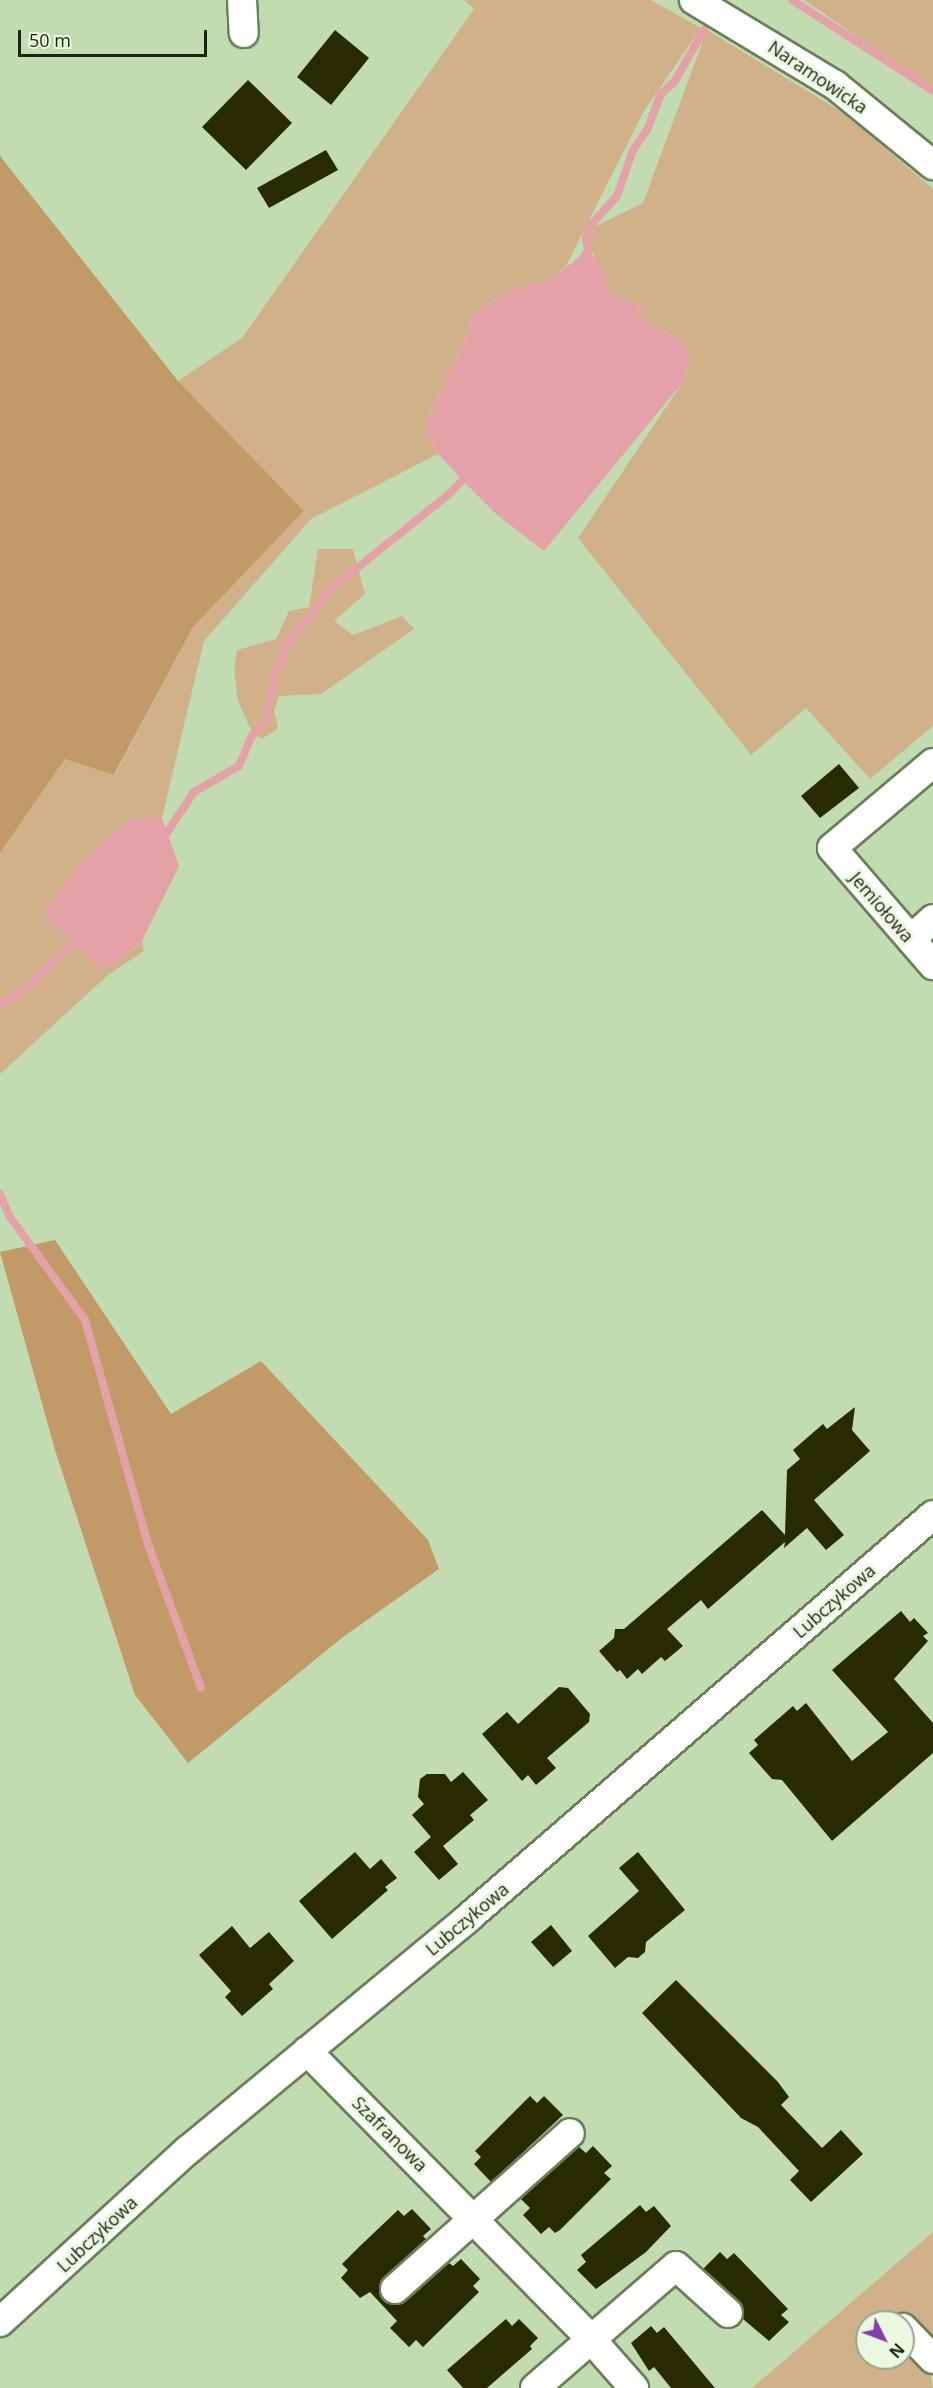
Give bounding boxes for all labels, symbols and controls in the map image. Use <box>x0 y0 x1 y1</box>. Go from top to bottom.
scale bar <box>21 18 210 56</box>
text: 50 m <box>29 28 71 52</box>
street label: Naramowicka <box>764 36 872 118</box>
street label: Jemiołowa <box>846 867 918 947</box>
street label: Lubczykowa <box>789 1559 879 1643</box>
street label: Lubczykowa <box>421 1878 513 1960</box>
street label: Szafranowa <box>348 2092 432 2176</box>
street label: Lubczykowa <box>52 2191 142 2277</box>
north arrow <box>855 2310 915 2370</box>
text: N <box>884 2339 909 2363</box>

